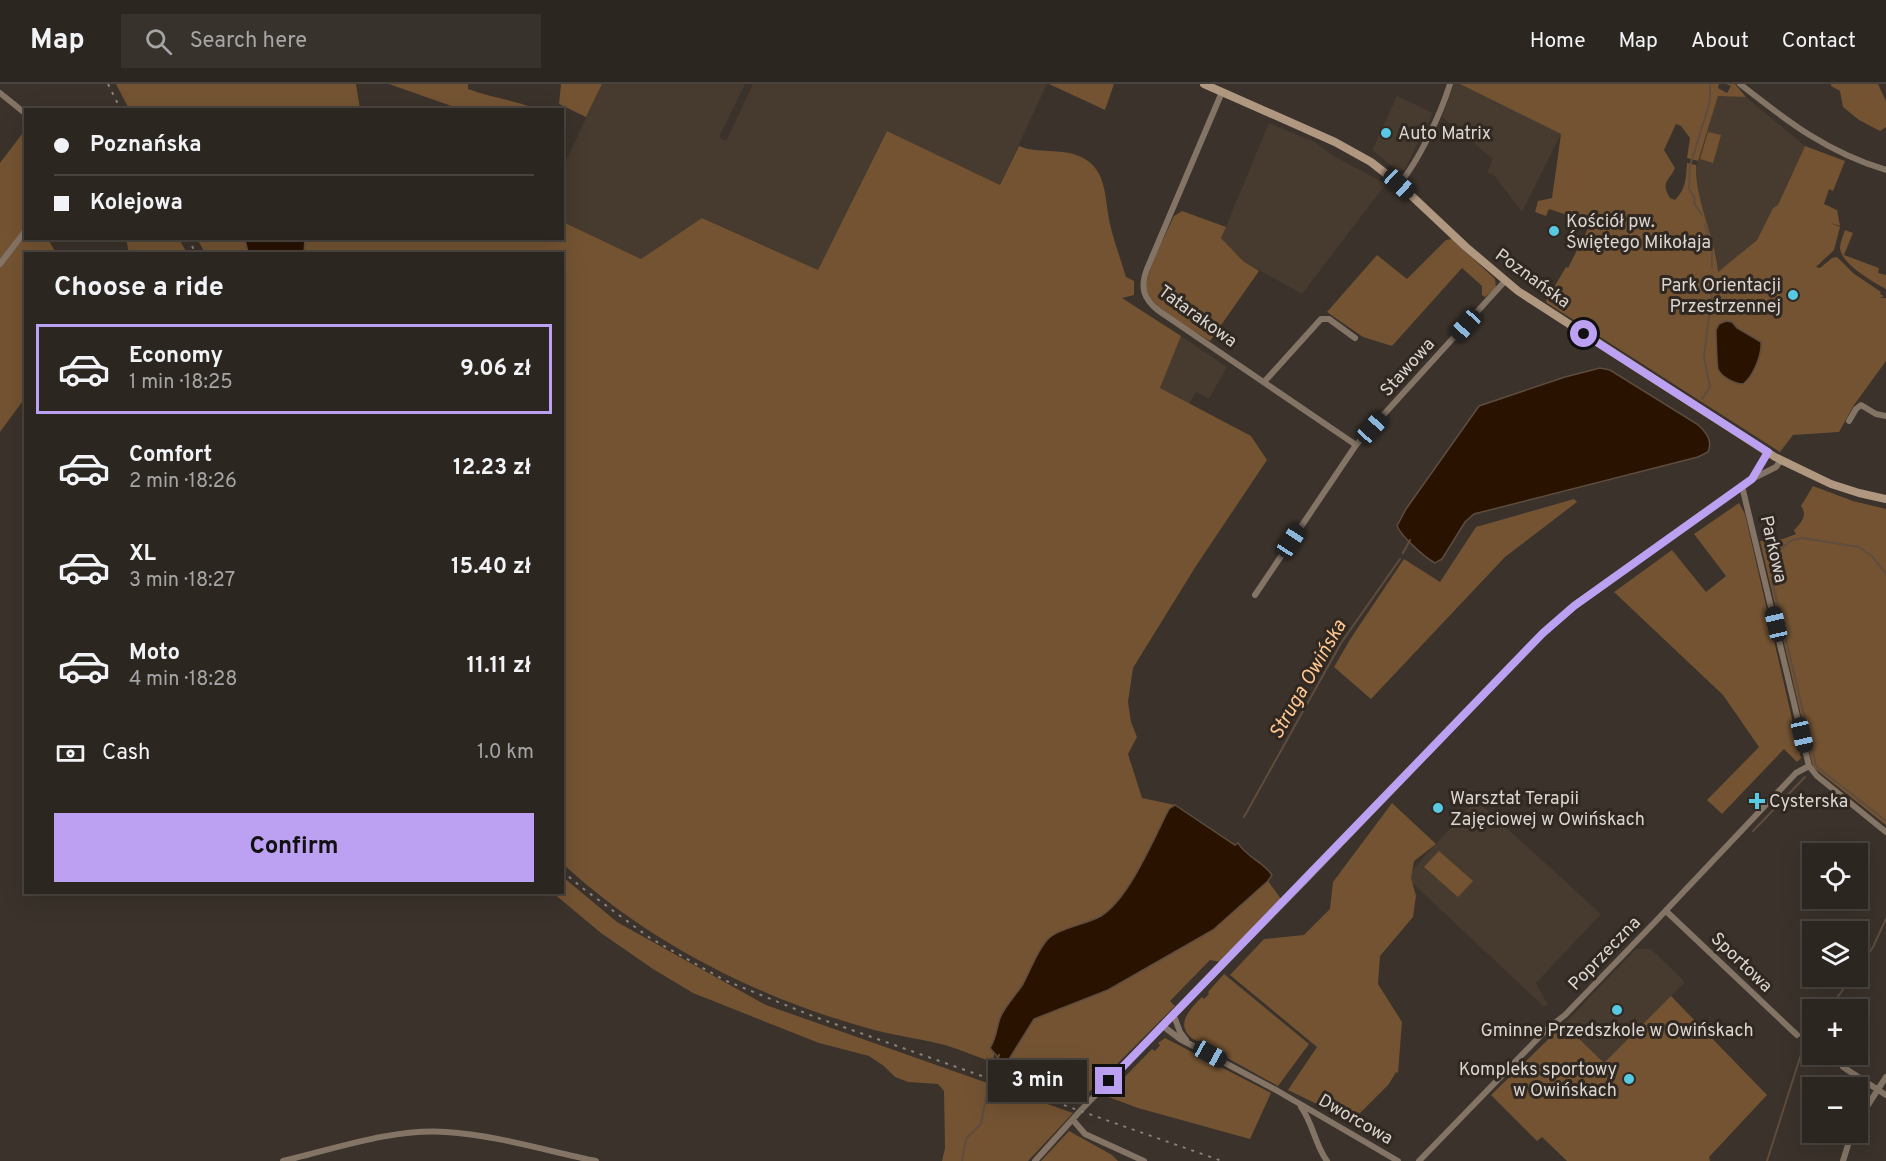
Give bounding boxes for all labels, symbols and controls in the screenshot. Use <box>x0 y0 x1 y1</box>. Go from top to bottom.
search box <box>121 14 541 68</box>
text: Map <box>30 23 85 59</box>
icon: search <box>142 25 175 58</box>
text: Search here <box>190 28 307 55</box>
text: Home <box>1530 28 1586 55</box>
text: Map <box>1619 28 1658 55</box>
text: About <box>1691 28 1749 55</box>
text: Contact <box>1782 28 1856 55</box>
place label: Auto Matrix <box>1398 123 1491 146</box>
marker: Auto Matrix <box>1379 126 1393 140</box>
text: Poznańska <box>90 132 202 159</box>
car <box>1380 165 1418 203</box>
text: Kolejowa <box>90 190 183 217</box>
place label: Kościół pw. Świętego Mikołaja <box>1566 211 1711 255</box>
marker: Kościół pw. Świętego Mikołaja <box>1547 224 1561 238</box>
street label: Poznańska <box>1490 244 1574 314</box>
text: Choose a ride <box>54 271 224 305</box>
place label: Park Orientacji Przestrzennej <box>1661 275 1781 319</box>
street label: Tatarakowa <box>1153 281 1241 354</box>
marker: Park Orientacji Przestrzennej <box>1786 288 1800 302</box>
car <box>1447 306 1485 344</box>
route start <box>1570 320 1597 347</box>
street label: Stawowa <box>1376 334 1440 402</box>
icon: car <box>57 342 111 396</box>
text: Economy <box>129 343 223 370</box>
text: 9.06 zł <box>460 356 531 383</box>
text: 1 min · 18:25 <box>129 370 233 396</box>
car <box>1353 409 1391 447</box>
icon: car <box>57 441 111 495</box>
text: Comfort <box>129 442 212 469</box>
text: 12.23 zł <box>453 455 531 482</box>
text: 2 min · 18:26 <box>129 469 237 495</box>
street label: Parkowa <box>1754 513 1791 585</box>
car <box>1274 521 1308 561</box>
icon: car <box>57 540 111 594</box>
text: XL <box>129 541 156 568</box>
text: 15.40 zł <box>451 554 531 581</box>
text: 3 min · 18:27 <box>129 568 235 594</box>
car <box>1763 604 1789 644</box>
water label: Struga Owińska <box>1264 615 1354 744</box>
icon: car <box>57 639 111 693</box>
text: Moto <box>129 640 180 667</box>
text: 11.11 zł <box>466 653 531 680</box>
text: 4 min · 18:28 <box>129 667 237 693</box>
car <box>1789 715 1815 755</box>
icon: cash <box>54 737 87 770</box>
text: Cash <box>102 740 151 767</box>
text: 1.0 km <box>477 740 534 766</box>
place label: Warsztat Terapii Zajęciowej w Owińskach <box>1450 788 1645 832</box>
place label: Cysterska <box>1769 791 1848 814</box>
marker: Cysterska <box>1750 794 1764 808</box>
marker: Warsztat Terapii Zajęciowej w Owińskach <box>1431 801 1445 815</box>
button: Confirm <box>54 813 534 882</box>
map controls <box>1802 843 1868 1143</box>
button: locate <box>1802 843 1868 909</box>
street label: Poprzeczna <box>1564 912 1646 996</box>
button: layers <box>1802 921 1868 987</box>
street label: Sportowa <box>1705 928 1777 998</box>
button: + <box>1802 999 1868 1065</box>
marker: Gminne Przedszkole w Owińskach <box>1610 1003 1624 1017</box>
place label: Gminne Przedszkole w Owińskach <box>1480 1020 1754 1043</box>
car <box>1190 1037 1230 1071</box>
place label: Kompleks sportowy w Owińskach <box>1459 1059 1617 1103</box>
callout: 3 min <box>989 1060 1088 1102</box>
route end <box>1095 1067 1122 1094</box>
text: 3 min <box>1011 1068 1064 1094</box>
marker: Kompleks sportowy w Owińskach <box>1622 1072 1636 1086</box>
button: − <box>1802 1077 1868 1143</box>
street label: Dworcowa <box>1314 1090 1397 1151</box>

